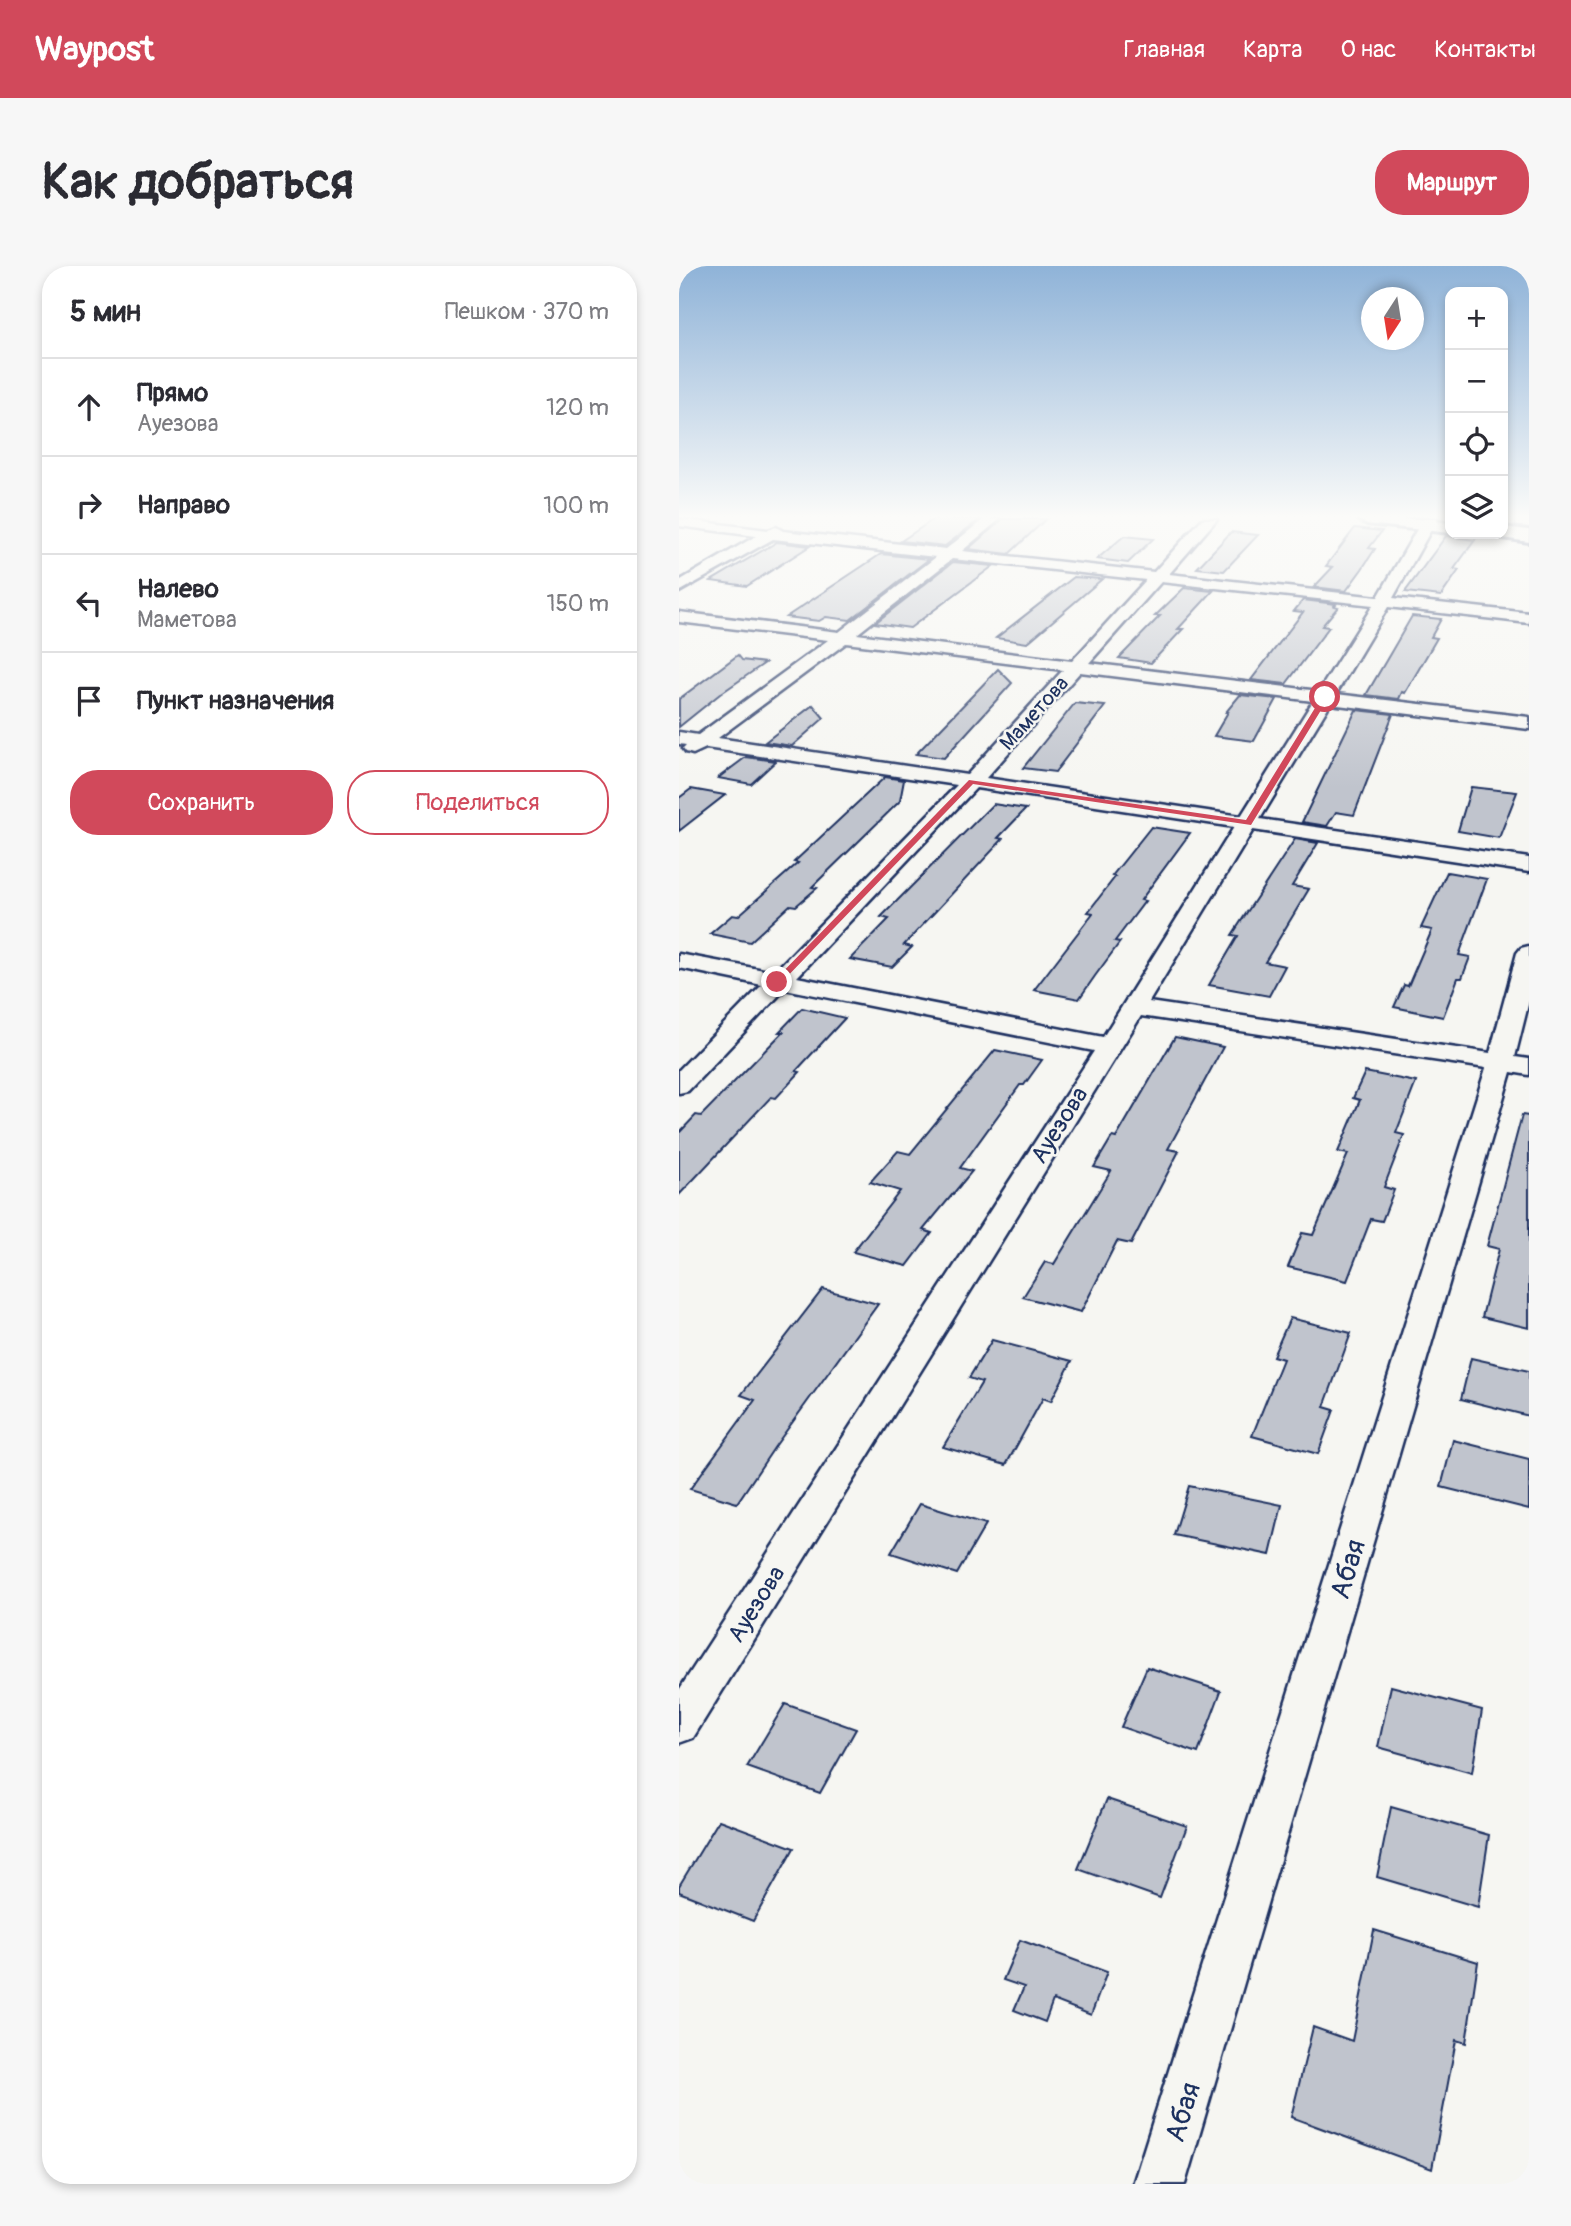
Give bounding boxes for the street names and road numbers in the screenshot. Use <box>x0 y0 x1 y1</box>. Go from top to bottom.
street label: Маметова <box>994 670 1075 756</box>
street label: Ауезова <box>1025 1081 1094 1169</box>
street label: Абая <box>1323 1535 1374 1603</box>
street label: Ауезова <box>722 1560 791 1648</box>
street label: Абая <box>1158 2078 1209 2146</box>

